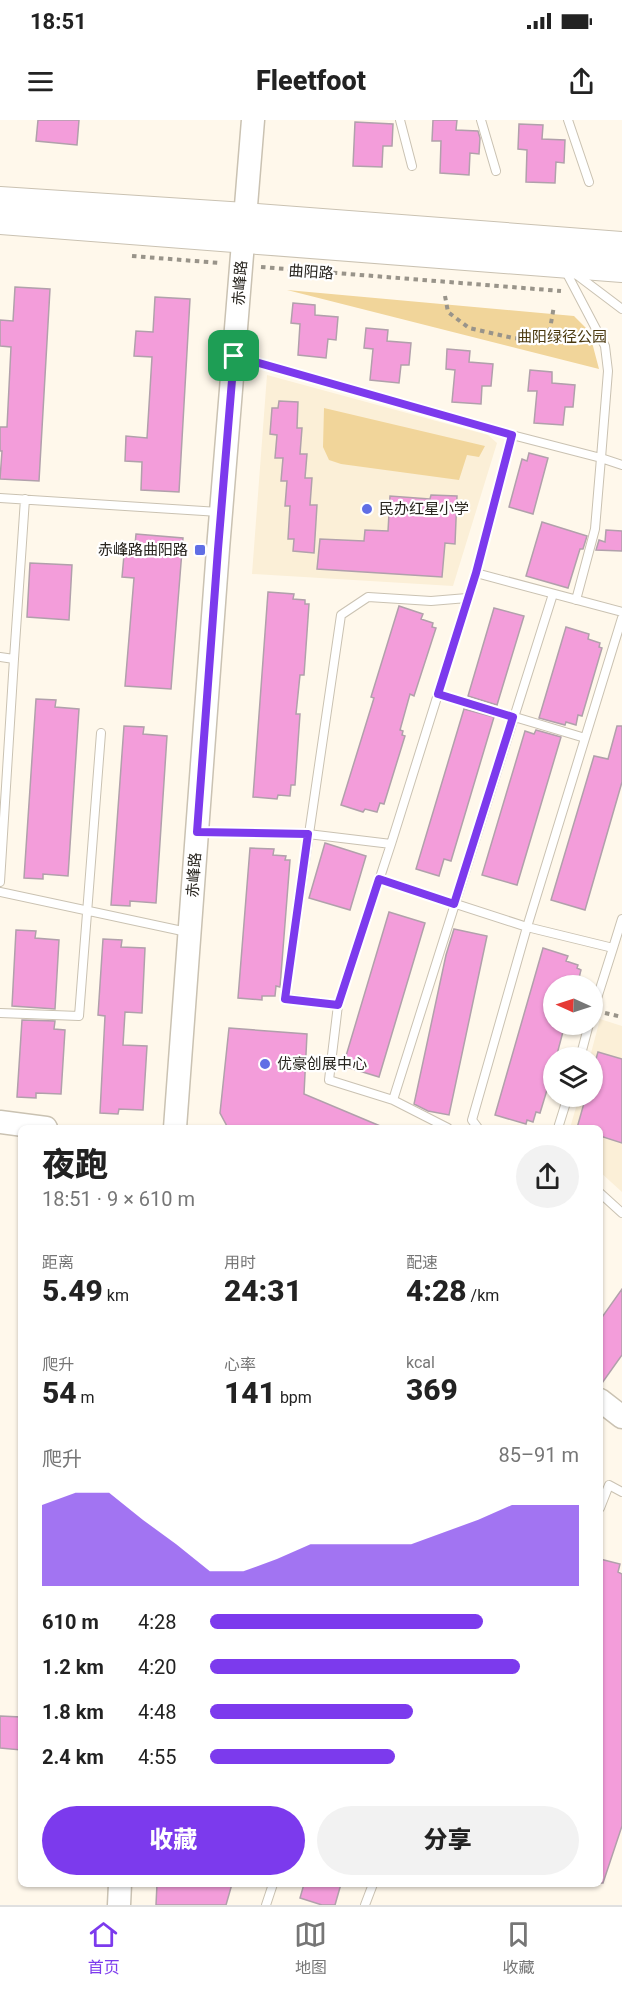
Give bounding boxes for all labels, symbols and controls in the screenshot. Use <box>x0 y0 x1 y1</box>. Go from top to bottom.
text: 18:51 <box>30 9 87 34</box>
icon: menu <box>24 65 57 98</box>
text: Fleetfoot <box>256 65 366 97</box>
icon: share <box>565 65 598 98</box>
street label: 赤峰路 <box>229 260 251 306</box>
street label: 曲阳路 <box>288 261 334 283</box>
park label: 曲阳绿径公园 <box>517 328 607 346</box>
pin <box>208 330 259 381</box>
icon: arrive <box>217 339 250 372</box>
place label: 民办红星小学 <box>379 500 469 518</box>
marker: 民办红星小学 <box>360 502 374 516</box>
place label: 赤峰路曲阳路 <box>98 541 188 559</box>
marker: 赤峰路曲阳路 <box>193 543 207 557</box>
street label: 赤峰路 <box>183 852 205 898</box>
north arrow <box>543 975 603 1035</box>
map controls <box>543 975 603 1107</box>
button: layers <box>543 1047 603 1107</box>
place label: 优豪创展中心 <box>277 1055 367 1073</box>
marker: 优豪创展中心 <box>258 1057 272 1071</box>
text: 夜跑 <box>42 1145 108 1184</box>
button: share <box>516 1145 579 1208</box>
text: 18:51 · 9 × 610 m <box>42 1187 195 1211</box>
text: 距离 <box>42 1253 74 1272</box>
text: 用时 <box>224 1253 256 1272</box>
text: 配速 <box>406 1253 438 1272</box>
text: 5.49 <box>42 1273 103 1308</box>
text: 24:31 <box>224 1273 302 1308</box>
text: 4:28 <box>406 1273 467 1308</box>
text: km <box>103 1286 129 1305</box>
text: /km <box>467 1286 499 1305</box>
text: kcal <box>406 1353 435 1372</box>
text: 爬升 <box>42 1355 74 1374</box>
text: 心率 <box>224 1355 256 1374</box>
text: 369 <box>406 1372 458 1407</box>
text: 54 <box>42 1375 77 1410</box>
text: 141 <box>224 1375 276 1410</box>
text: m <box>77 1388 95 1407</box>
text: bpm <box>276 1388 312 1407</box>
text: 85–91 m <box>498 1443 579 1467</box>
text: 爬升 <box>42 1447 82 1471</box>
text: 610 m <box>42 1610 99 1634</box>
text: 4:28 <box>138 1610 177 1634</box>
text: 1.2 km <box>42 1655 104 1679</box>
text: 4:20 <box>138 1655 177 1679</box>
text: 1.8 km <box>42 1700 104 1724</box>
text: 4:48 <box>138 1700 177 1724</box>
text: 2.4 km <box>42 1745 104 1769</box>
text: 4:55 <box>138 1745 177 1769</box>
button: 收藏 <box>42 1806 305 1875</box>
button: 分享 <box>317 1806 579 1875</box>
tab: 首页 <box>87 1918 120 1978</box>
tab: 地图 <box>294 1918 327 1978</box>
tab: 收藏 <box>502 1918 535 1978</box>

